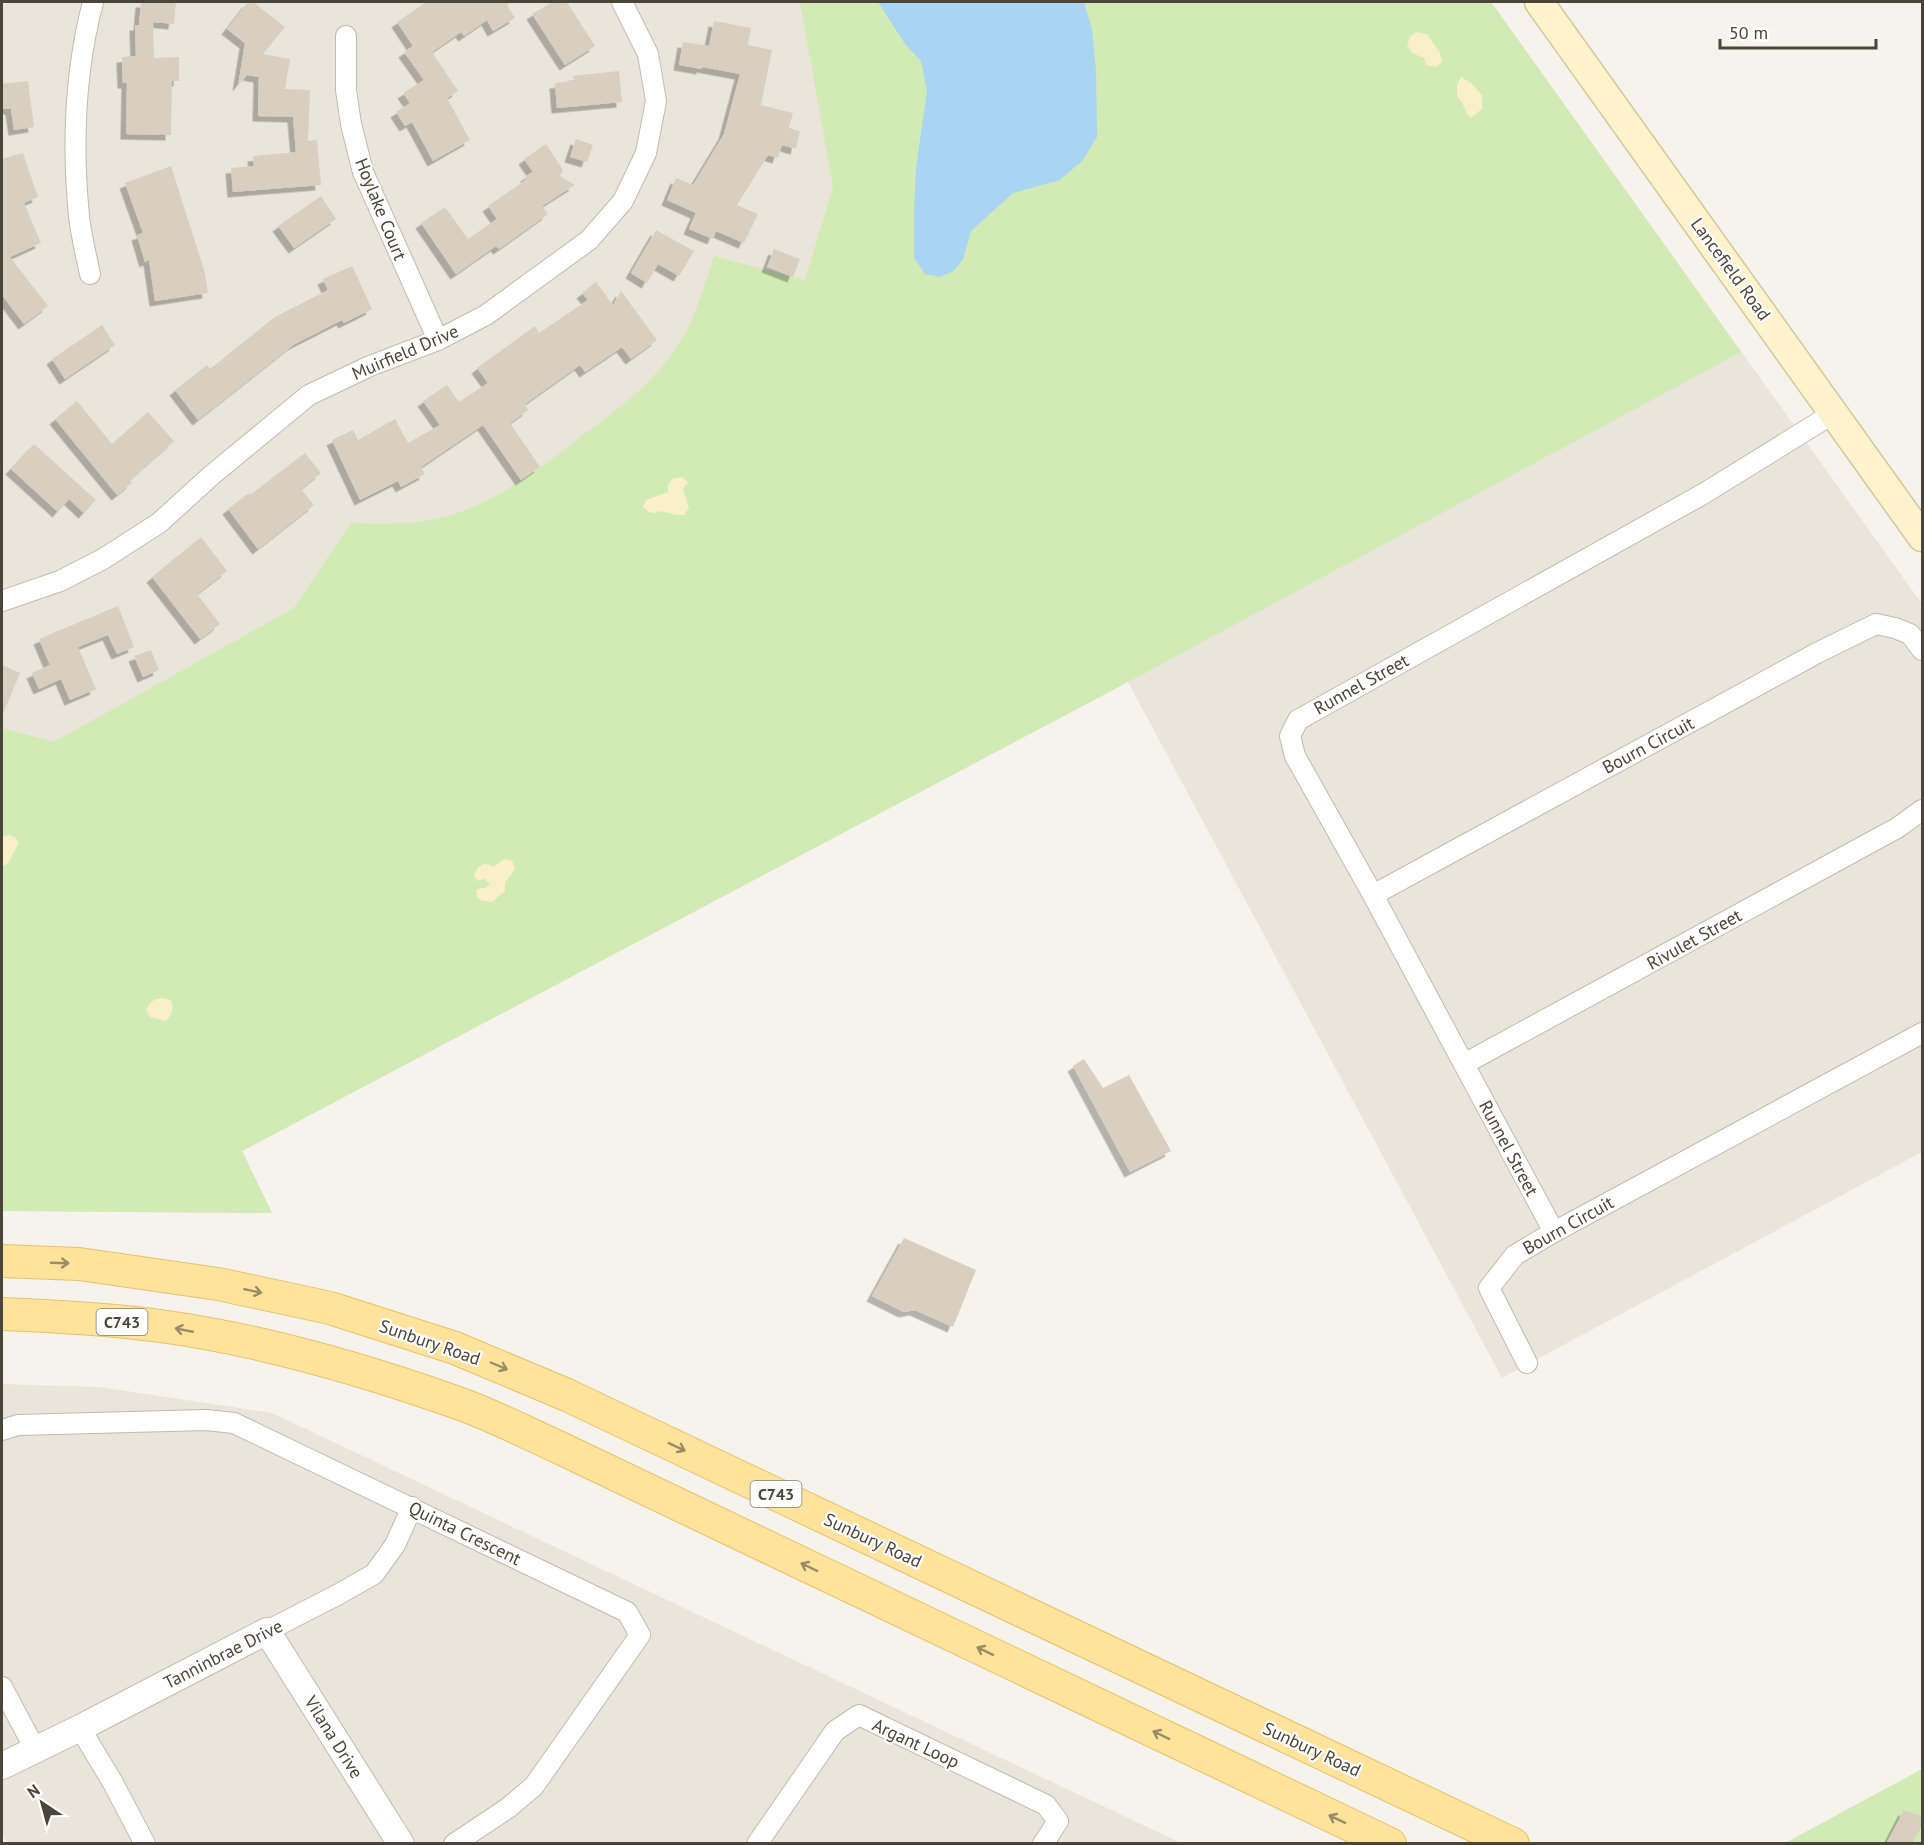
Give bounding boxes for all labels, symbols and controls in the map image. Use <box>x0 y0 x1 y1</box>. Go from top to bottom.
scale bar <box>1720 12 1876 50</box>
text: 50 m <box>1729 21 1768 44</box>
street label: Hoylake Court <box>350 155 412 263</box>
street label: Lancefield Road <box>1686 213 1776 325</box>
street label: Muirfield Drive <box>348 319 462 385</box>
street label: Runnel Street <box>1309 648 1413 720</box>
street label: Bourn Circuit <box>1598 711 1698 779</box>
street label: Rivulet Street <box>1642 903 1746 975</box>
street label: Runnel Street <box>1474 1096 1544 1200</box>
street label: Bourn Circuit <box>1518 1191 1618 1259</box>
one-way arrow <box>49 1257 69 1268</box>
one-way arrow <box>242 1286 262 1297</box>
road number: C743 <box>96 1309 148 1335</box>
street label: Sunbury Road <box>376 1314 484 1370</box>
one-way arrow <box>175 1324 194 1335</box>
one-way arrow <box>489 1361 508 1372</box>
one-way arrow <box>667 1441 685 1453</box>
road number: C743 <box>750 1481 802 1507</box>
street label: Quinta Crescent <box>405 1496 525 1570</box>
street label: Sunbury Road <box>820 1507 926 1573</box>
one-way arrow <box>801 1560 819 1572</box>
street label: Tanninbrae Drive <box>160 1614 286 1694</box>
one-way arrow <box>977 1644 995 1656</box>
street label: Vilana Drive <box>299 1691 368 1783</box>
street label: Argant Loop <box>869 1713 963 1773</box>
street label: Sunbury Road <box>1259 1716 1365 1782</box>
one-way arrow <box>1153 1728 1171 1740</box>
north arrow <box>12 1773 72 1833</box>
text: N <box>23 1780 43 1802</box>
one-way arrow <box>1329 1812 1347 1824</box>

